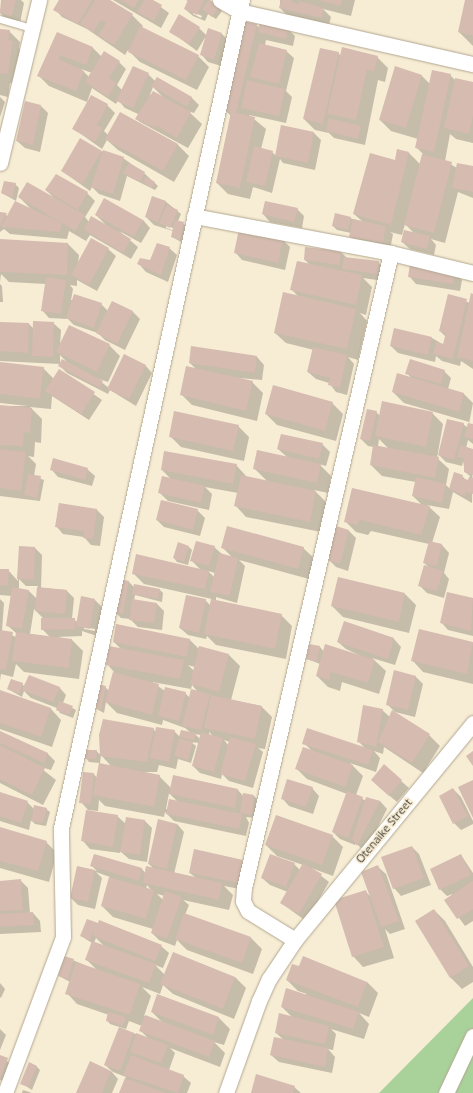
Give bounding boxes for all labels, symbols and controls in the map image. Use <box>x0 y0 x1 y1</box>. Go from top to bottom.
street label: Otenaike Street <box>353 796 415 866</box>

